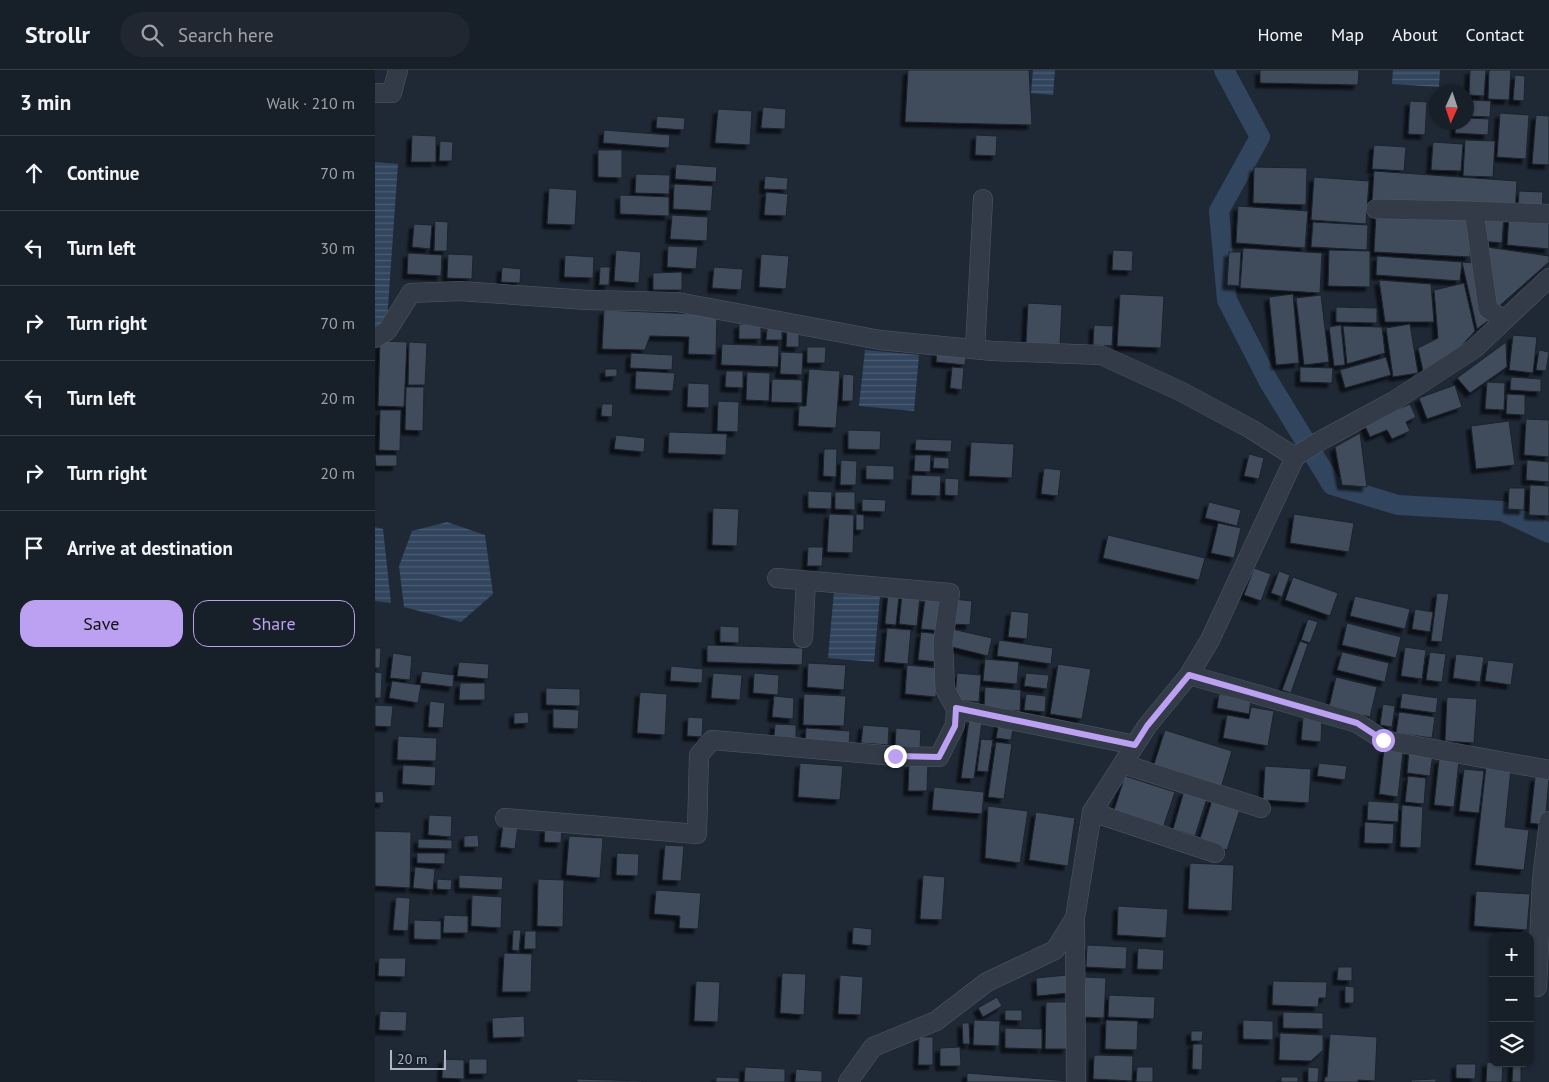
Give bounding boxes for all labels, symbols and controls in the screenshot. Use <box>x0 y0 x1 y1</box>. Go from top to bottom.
search box <box>120 12 470 57</box>
text: Strollr <box>25 19 90 50</box>
icon: search <box>138 21 166 49</box>
text: Search here <box>178 23 274 47</box>
text: Home <box>1257 23 1303 46</box>
text: Map <box>1331 23 1364 46</box>
text: About <box>1392 23 1438 46</box>
text: Contact <box>1466 23 1524 46</box>
north arrow <box>1429 85 1474 130</box>
text: 3 min <box>20 89 71 116</box>
text: Walk · 210 m <box>266 93 355 113</box>
icon: ahead <box>20 159 48 187</box>
text: Continue <box>67 161 139 185</box>
text: 70 m <box>320 163 355 183</box>
icon: left <box>20 234 48 262</box>
text: Turn left <box>67 236 136 260</box>
text: 30 m <box>320 238 355 258</box>
icon: right <box>20 309 48 337</box>
text: Turn right <box>67 311 147 335</box>
text: 70 m <box>320 313 355 333</box>
icon: left <box>20 384 48 412</box>
text: Turn left <box>67 386 136 410</box>
text: 20 m <box>320 388 355 408</box>
icon: right <box>20 459 48 487</box>
text: Turn right <box>67 461 147 485</box>
text: 20 m <box>320 463 355 483</box>
icon: arrive <box>20 534 48 562</box>
text: Arrive at destination <box>67 536 233 560</box>
button: Save <box>20 600 183 647</box>
button: Share <box>193 600 355 647</box>
route start <box>1372 729 1395 752</box>
route end <box>884 745 907 768</box>
map controls <box>1489 932 1534 1067</box>
button: + <box>1489 932 1534 977</box>
button: − <box>1489 977 1534 1022</box>
button: layers <box>1489 1022 1534 1067</box>
scale bar <box>390 1047 446 1070</box>
text: 20 m <box>397 1050 427 1068</box>

